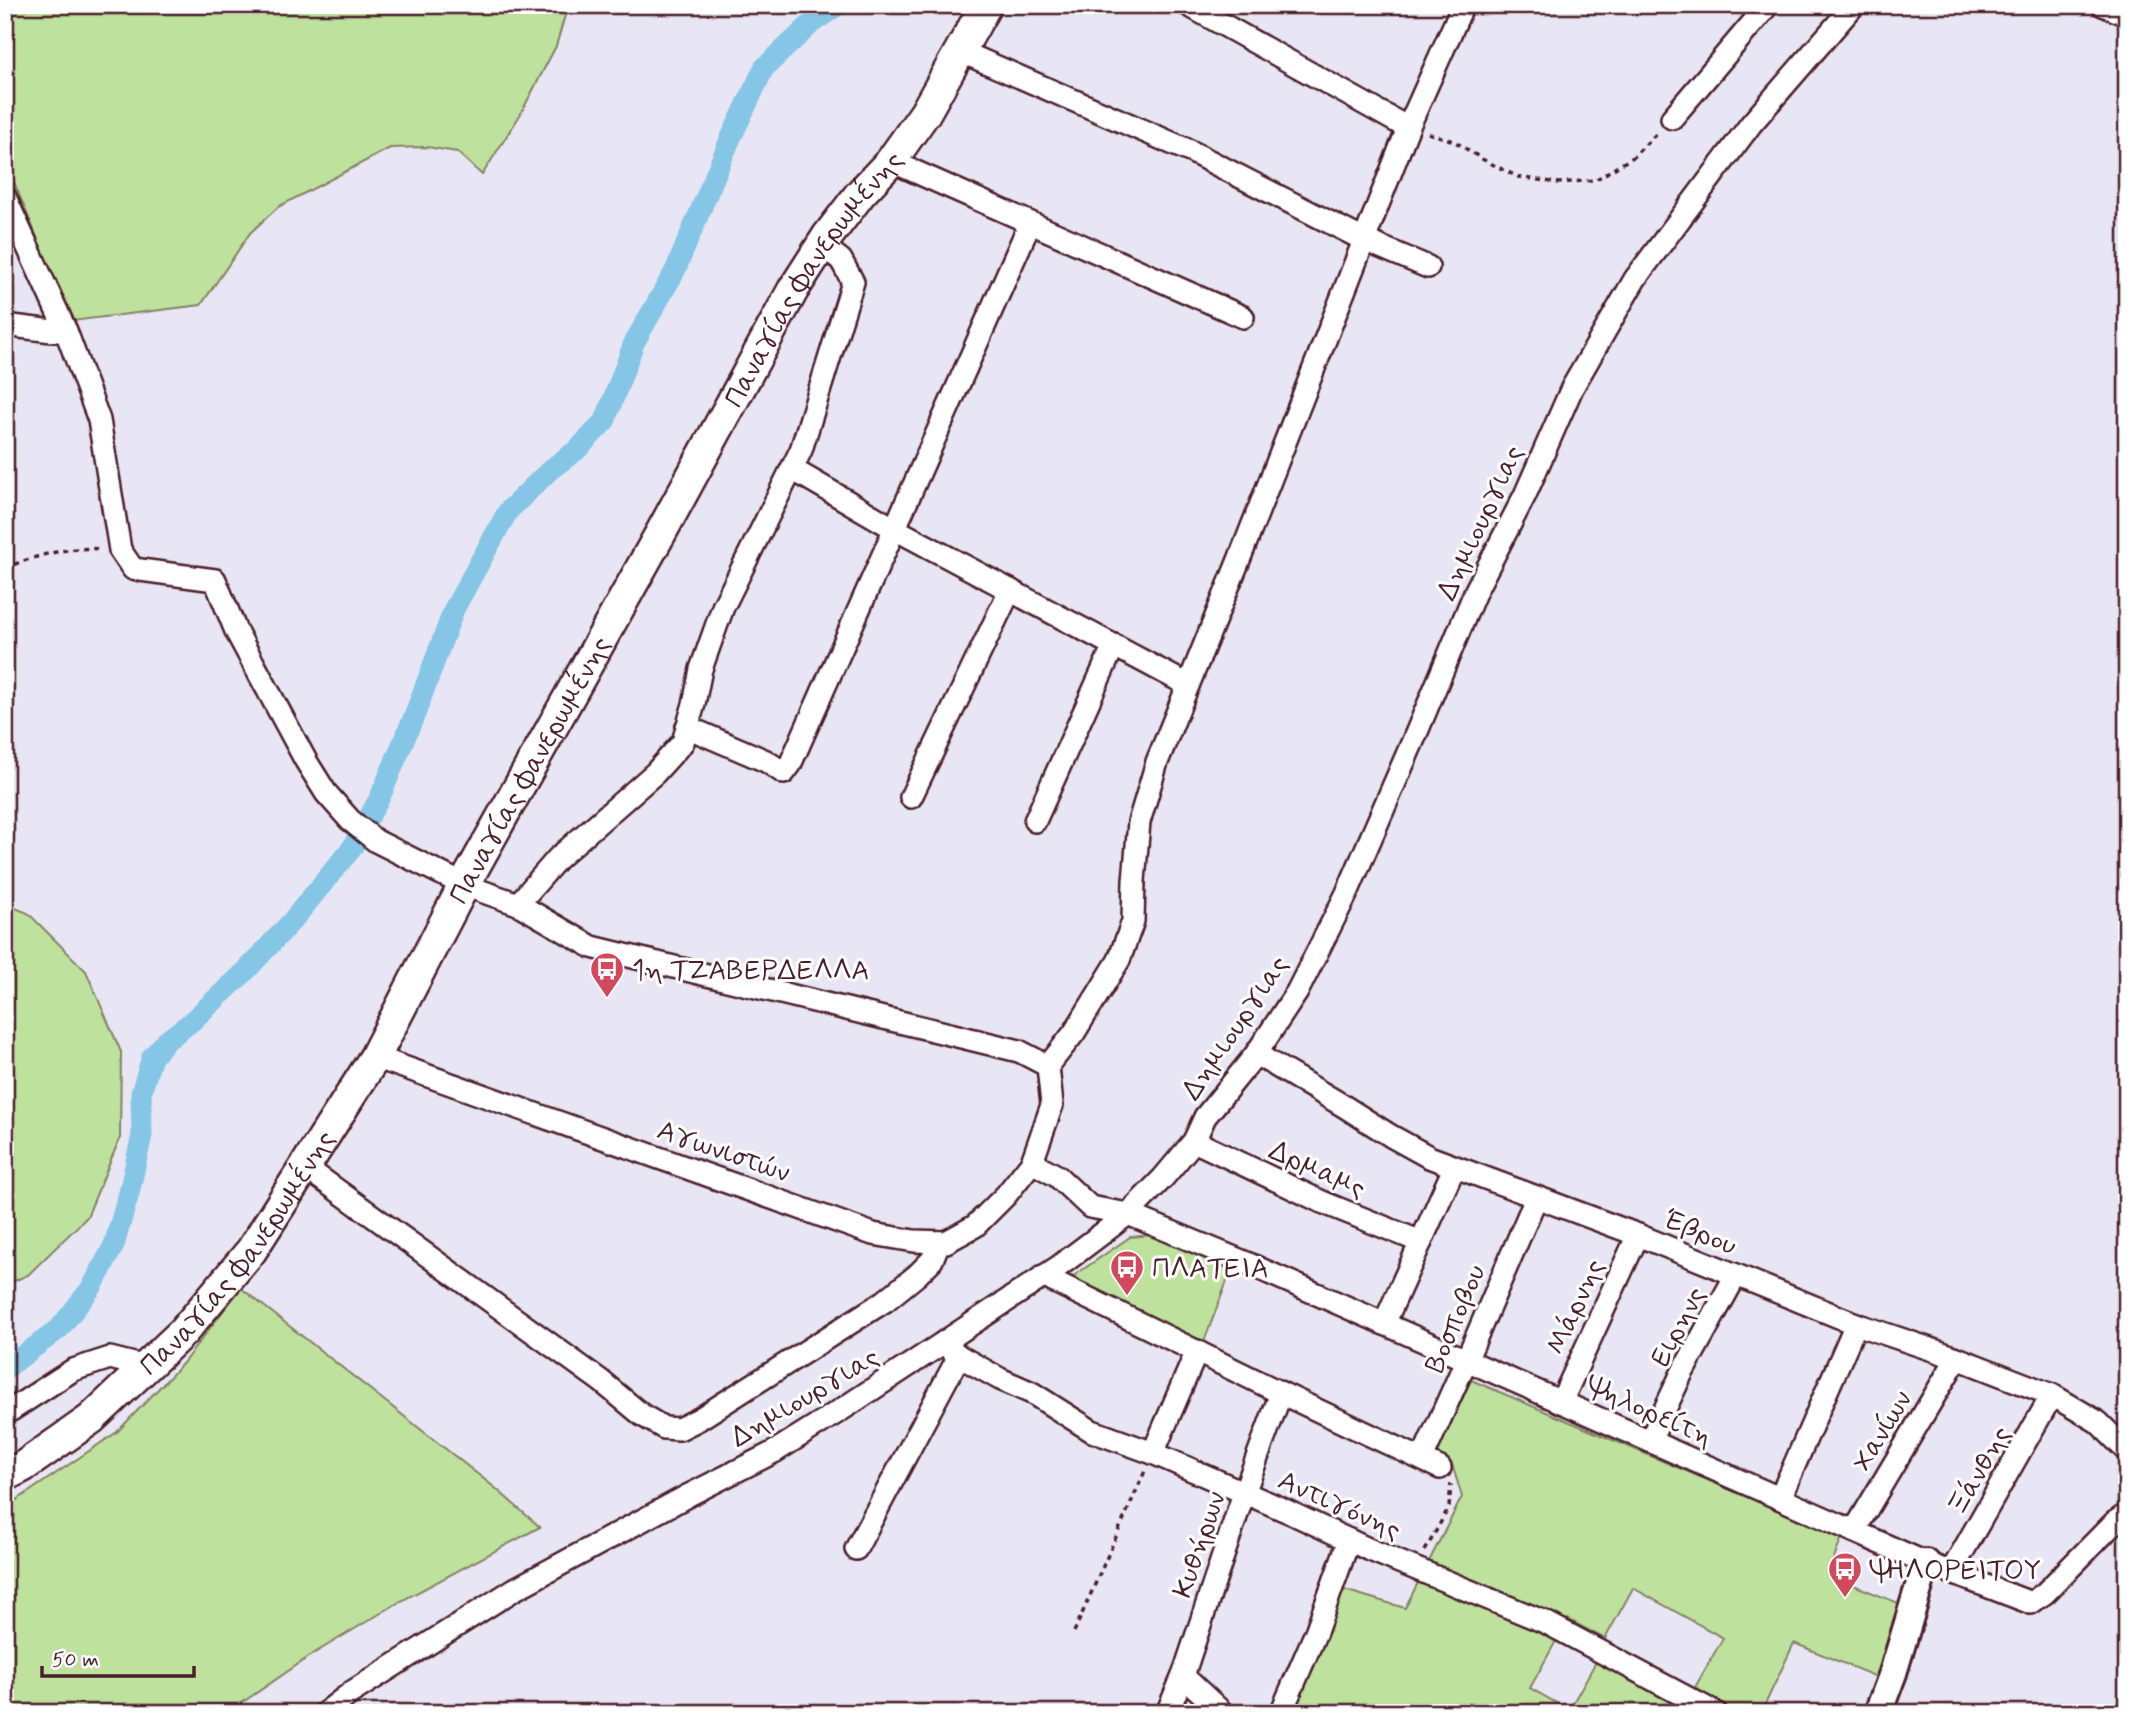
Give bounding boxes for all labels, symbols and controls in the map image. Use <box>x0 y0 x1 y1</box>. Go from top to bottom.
street label: Παναγίας Φανερωμένης <box>717 145 913 414</box>
street label: Δημιουργιας <box>1429 440 1533 607</box>
street label: Παναγίας Φανερωμένης <box>441 630 620 911</box>
street label: Δημιουργιας <box>1174 949 1298 1108</box>
bus stop icon: 1η ΤΖΑΒΕΡΔΕΛΛΑ <box>588 950 626 999</box>
place label: 1η ΤΖΑΒΕΡΔΕΛΛΑ <box>632 953 869 990</box>
street label: Αγωνιστών <box>652 1112 794 1192</box>
street label: Παναγίας Φανερωμένης <box>132 1124 345 1385</box>
street label: Δρμαμς <box>1263 1133 1371 1208</box>
street label: Έβρου <box>1658 1201 1742 1265</box>
bus stop icon: ΠΛΑΤΕΙΑ <box>1108 1248 1146 1297</box>
place label: ΠΛΑΤΕΙΑ <box>1152 1251 1269 1288</box>
street label: Μάρνης <box>1538 1253 1614 1361</box>
street label: Βοσποβου <box>1417 1259 1496 1379</box>
street label: Ειρηνς <box>1643 1281 1716 1374</box>
street label: Δημιουργιας <box>724 1339 886 1457</box>
street label: Ψηλορείτη <box>1579 1368 1718 1457</box>
street label: Χανίων <box>1845 1384 1922 1479</box>
street label: Ξάνθης <box>1940 1420 2021 1523</box>
street label: Αντιγόνης <box>1272 1463 1406 1550</box>
street label: Κυθήρων <box>1165 1487 1236 1603</box>
bus stop icon: ΨΗΛΟΡΕΙΤΟΥ <box>1826 1550 1864 1599</box>
place label: ΨΗΛΟΡΕΙΤΟΥ <box>1869 1553 2041 1590</box>
scale bar <box>42 1634 194 1678</box>
text: 50 m <box>52 1646 99 1674</box>

